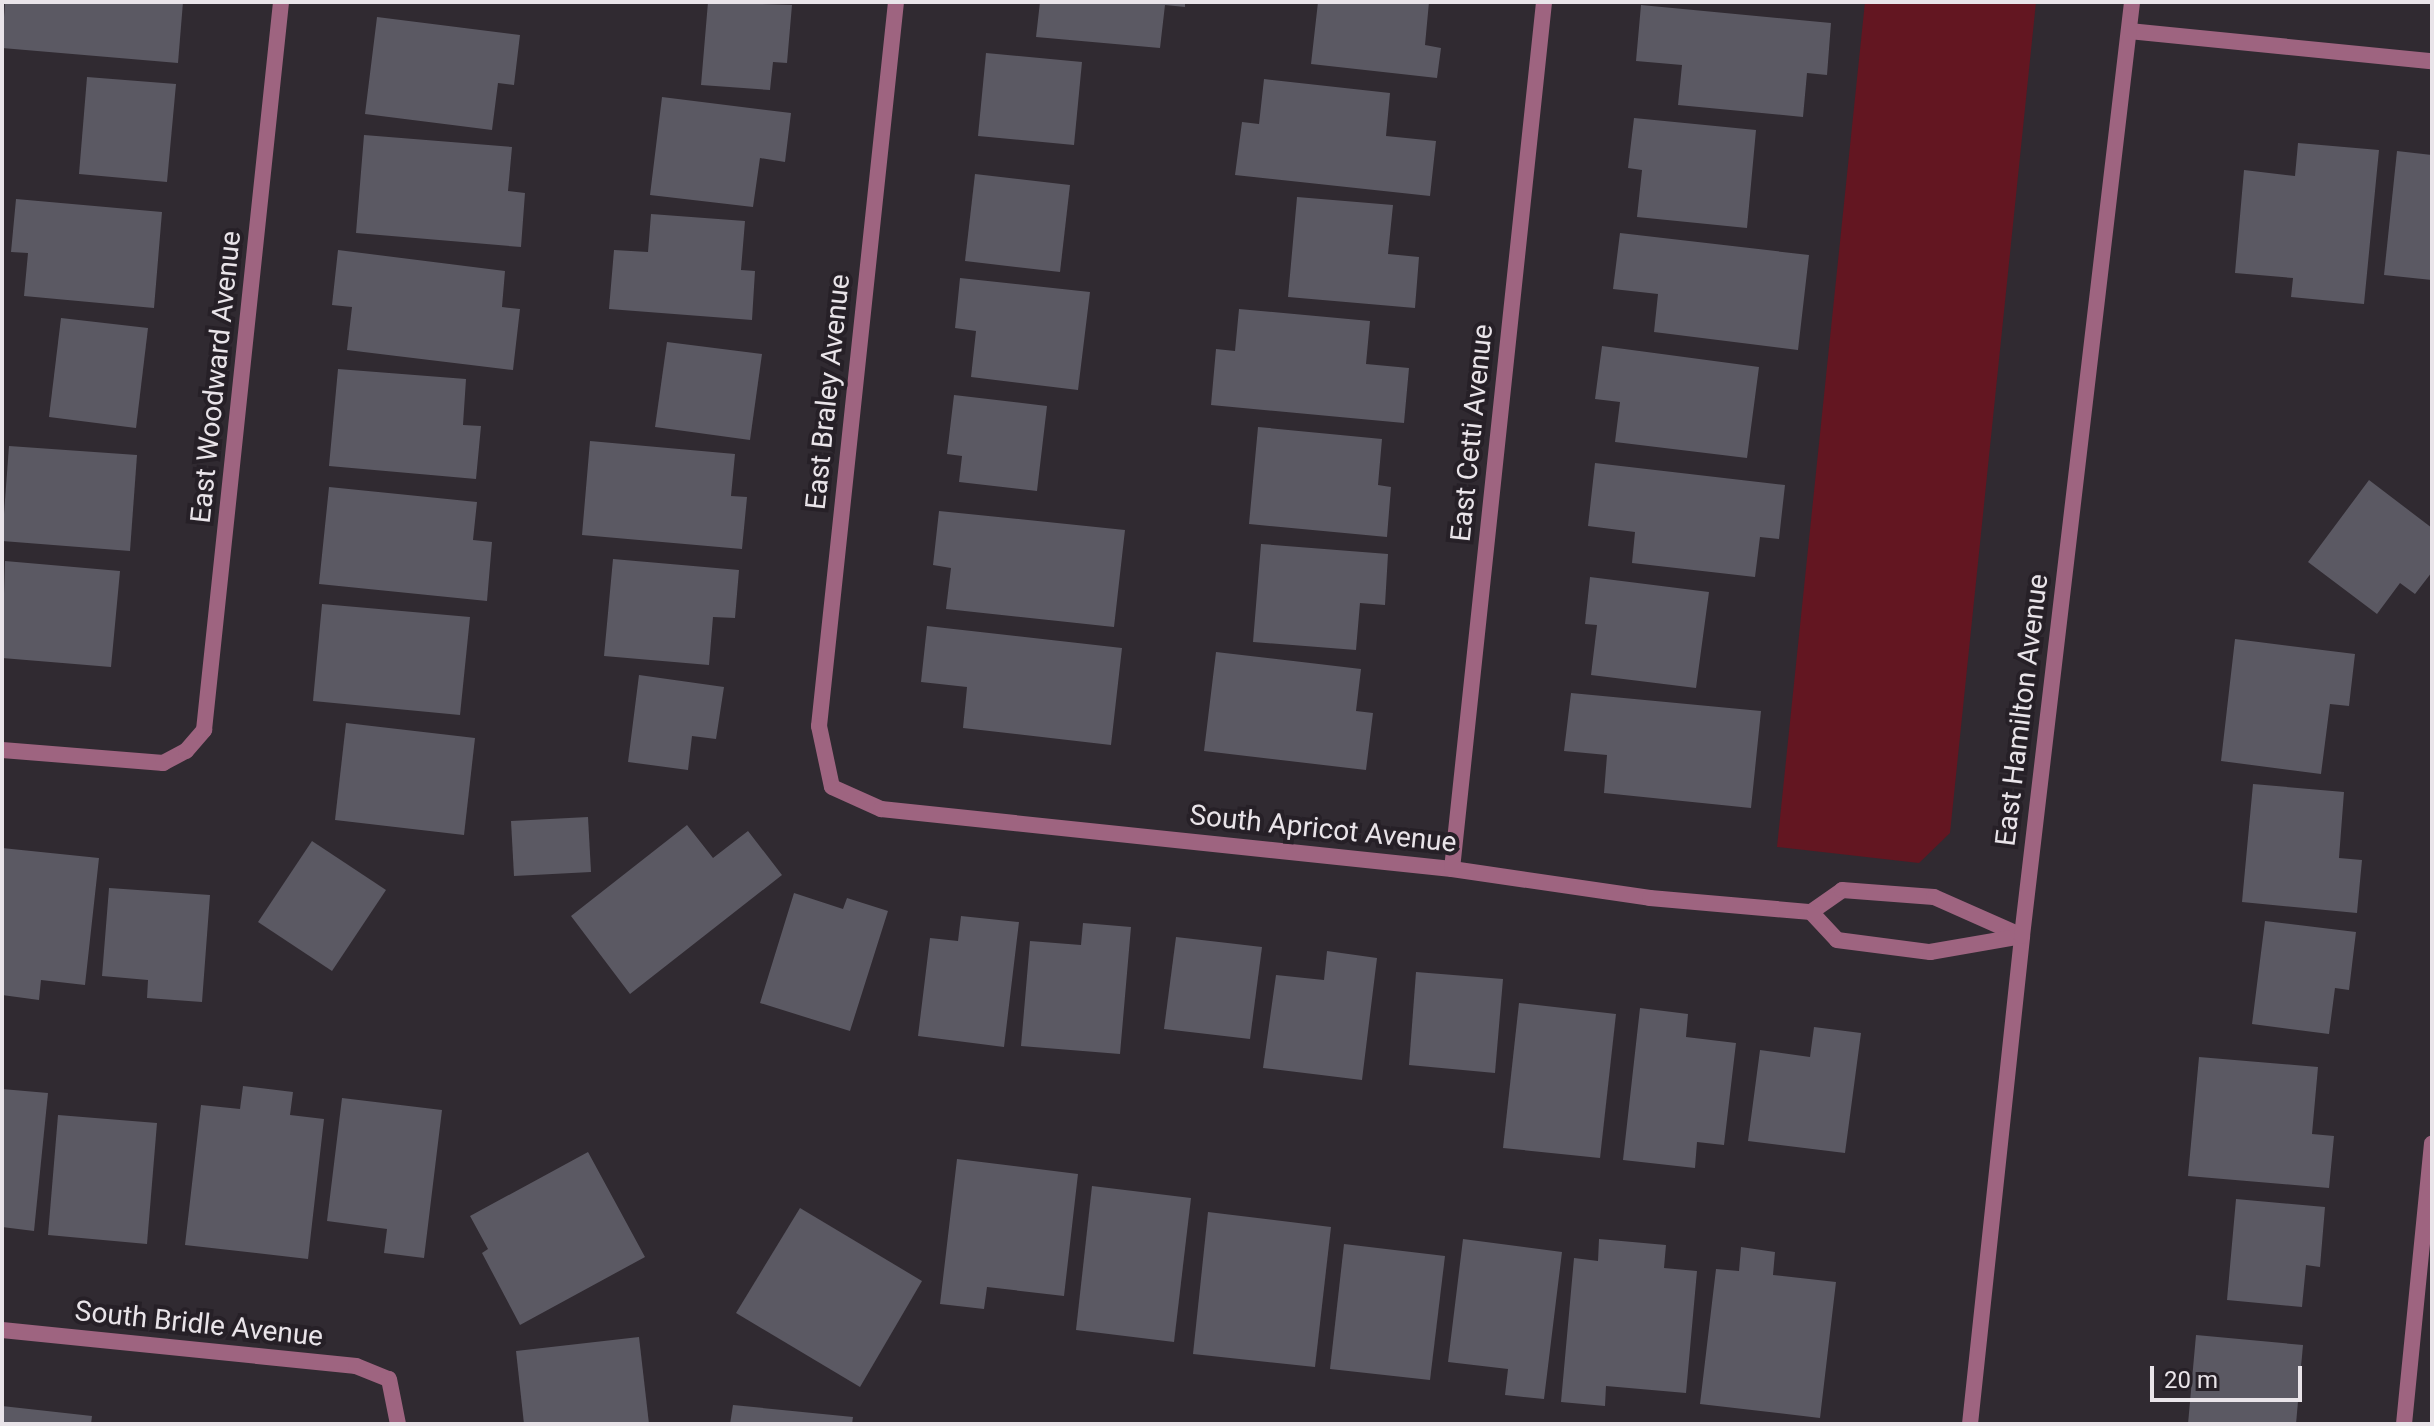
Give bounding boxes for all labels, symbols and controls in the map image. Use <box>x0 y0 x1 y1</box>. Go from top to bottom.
street label: East Woodward Avenue <box>184 229 248 525</box>
street label: East Braley Avenue <box>799 273 857 511</box>
street label: East Cetti Avenue <box>1444 323 1500 543</box>
street label: East Hamilton Avenue <box>1989 572 2055 848</box>
street label: South Apricot Avenue <box>1188 798 1458 860</box>
street label: South Bridle Avenue <box>73 1294 325 1354</box>
scale bar <box>2154 1350 2306 1400</box>
text: 20 m <box>2164 1366 2218 1394</box>

